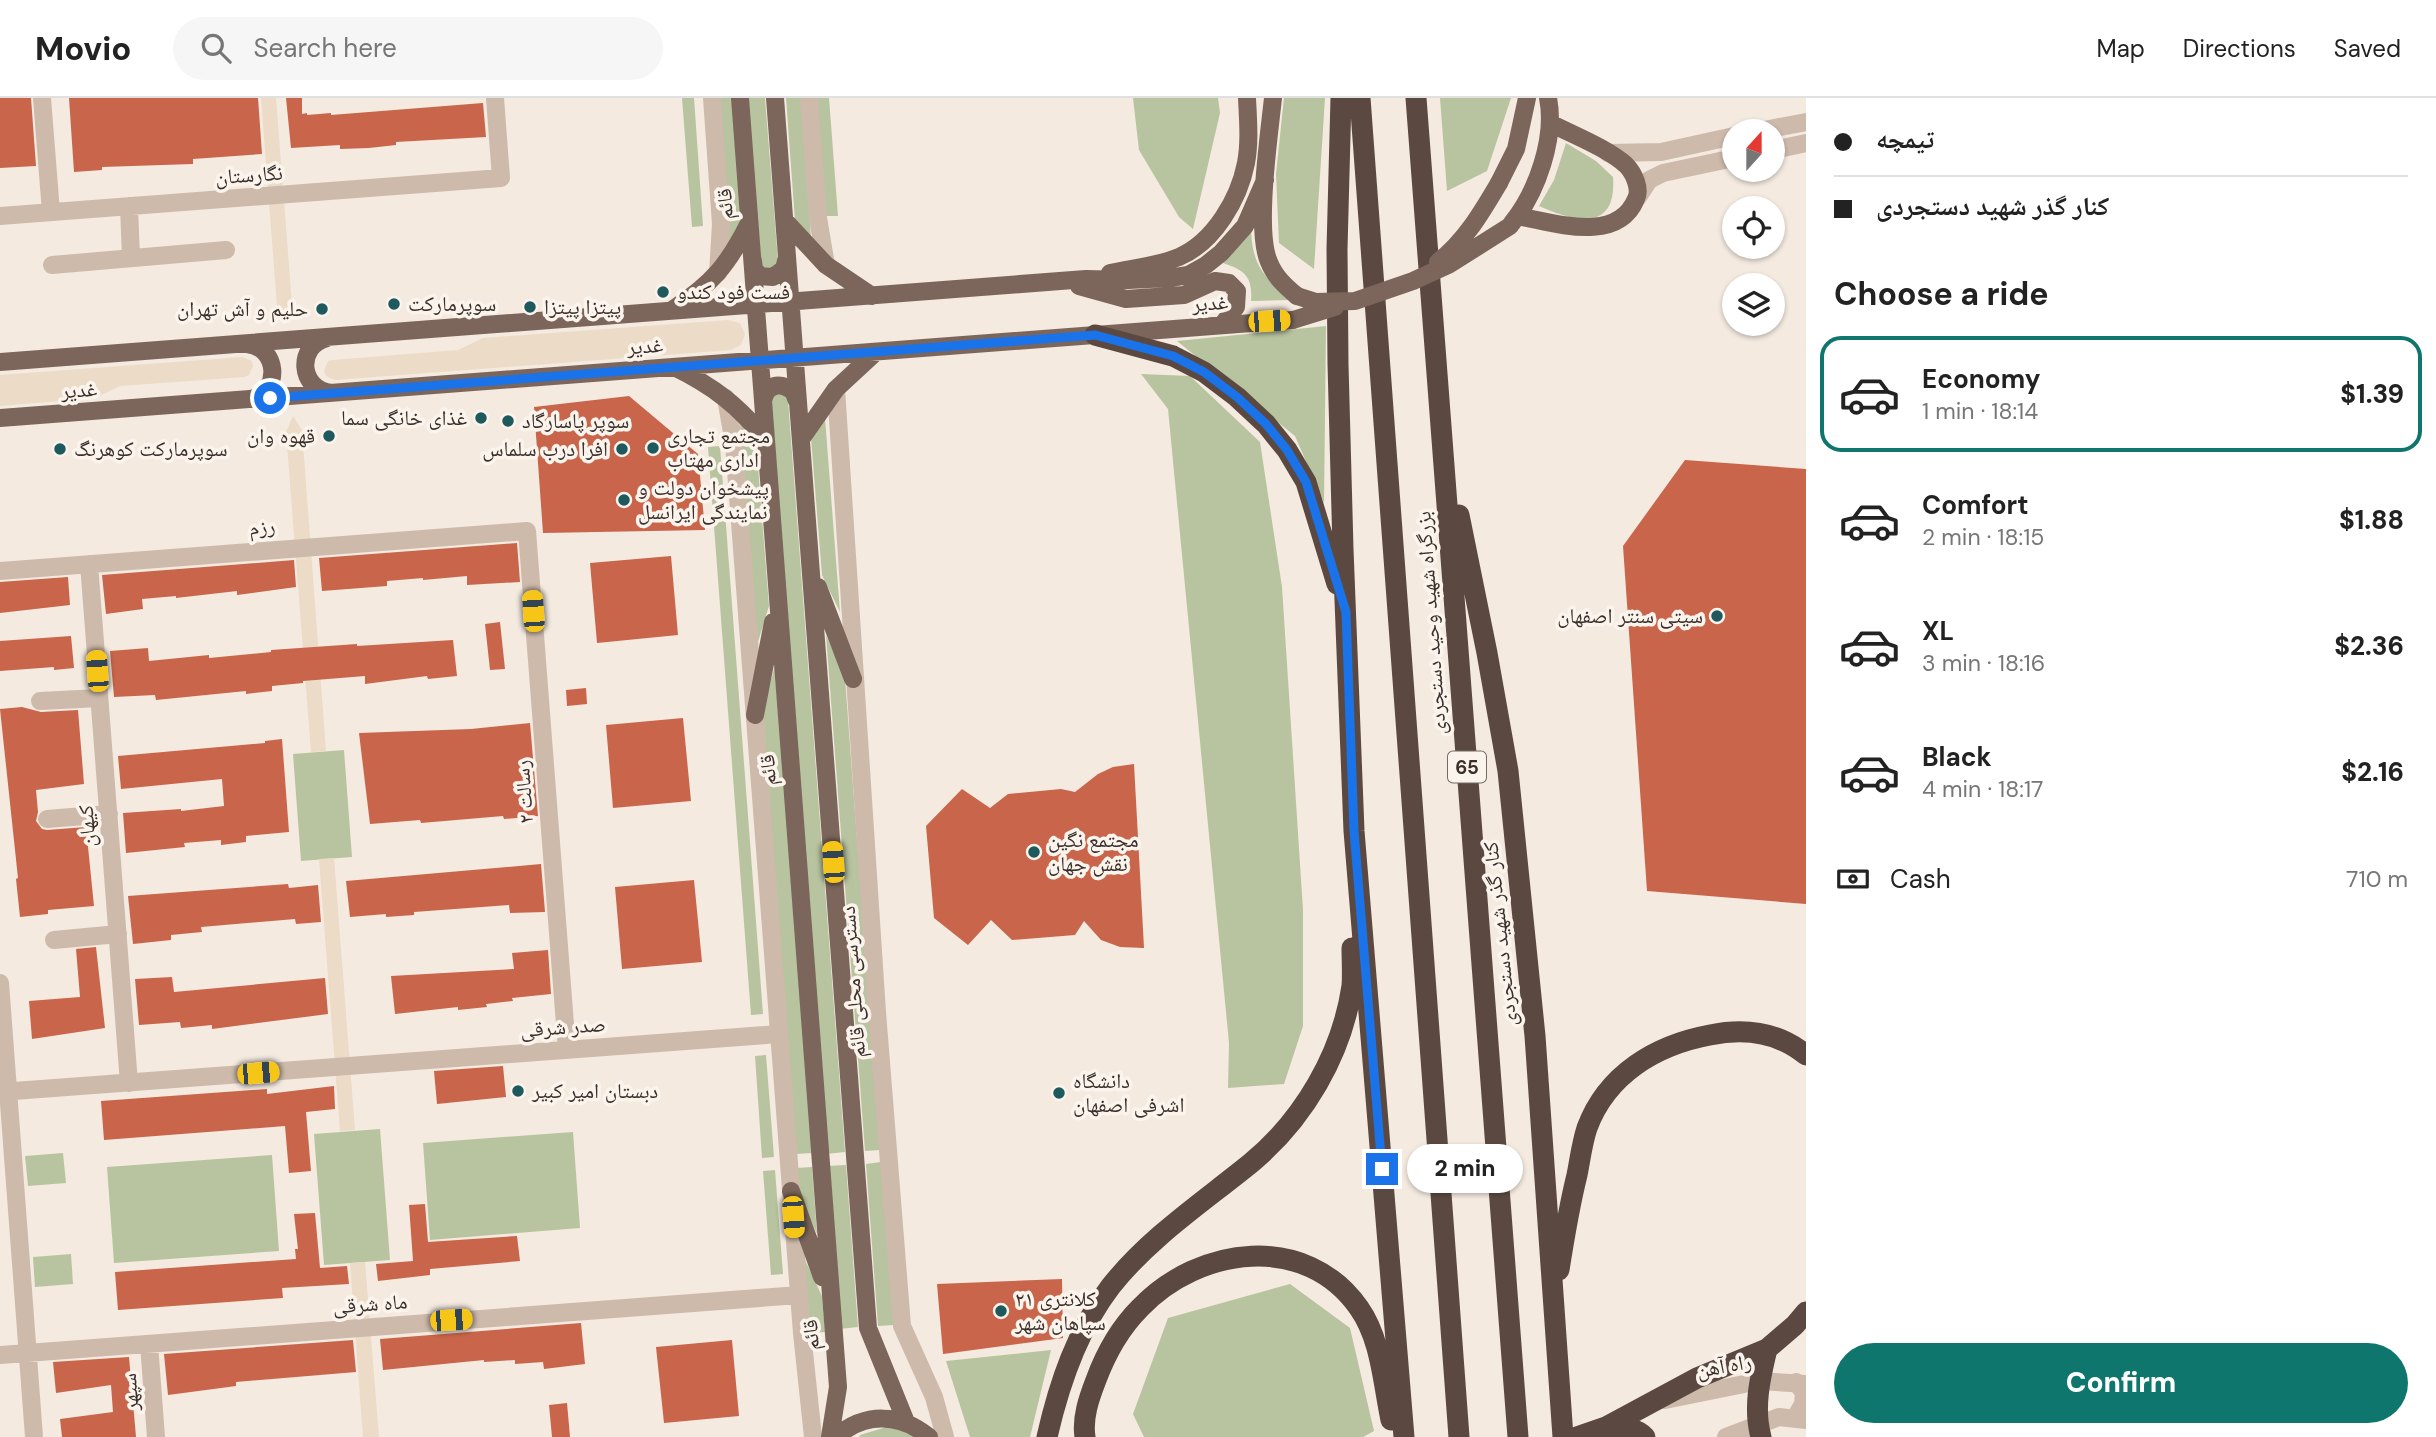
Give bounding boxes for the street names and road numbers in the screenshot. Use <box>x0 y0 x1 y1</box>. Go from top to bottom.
street label: نگارستان <box>214 159 284 191</box>
street label: قائم <box>710 188 740 220</box>
street label: غدیر <box>1190 288 1229 318</box>
street label: غدیر <box>625 331 664 361</box>
street label: غدیر <box>59 375 98 405</box>
street label: بزرگراه شهید وحید دستجردی <box>1409 510 1453 736</box>
street label: رزم <box>248 512 276 542</box>
road number: 65 <box>1448 752 1486 782</box>
street label: قائم <box>753 754 783 786</box>
street label: رسالت ۲ <box>508 759 540 825</box>
street label: کیهان <box>72 804 102 848</box>
street label: کنار گذر شهید دستجردی <box>1476 840 1524 1028</box>
street label: دسترسی محلی قائم <box>834 905 872 1059</box>
street label: صدر شرقی <box>519 1010 607 1044</box>
street label: ماه شرقی <box>332 1287 408 1321</box>
street label: قائم <box>796 1318 826 1352</box>
street label: راه آهن <box>1694 1347 1754 1385</box>
street label: سپهر <box>115 1372 145 1413</box>

